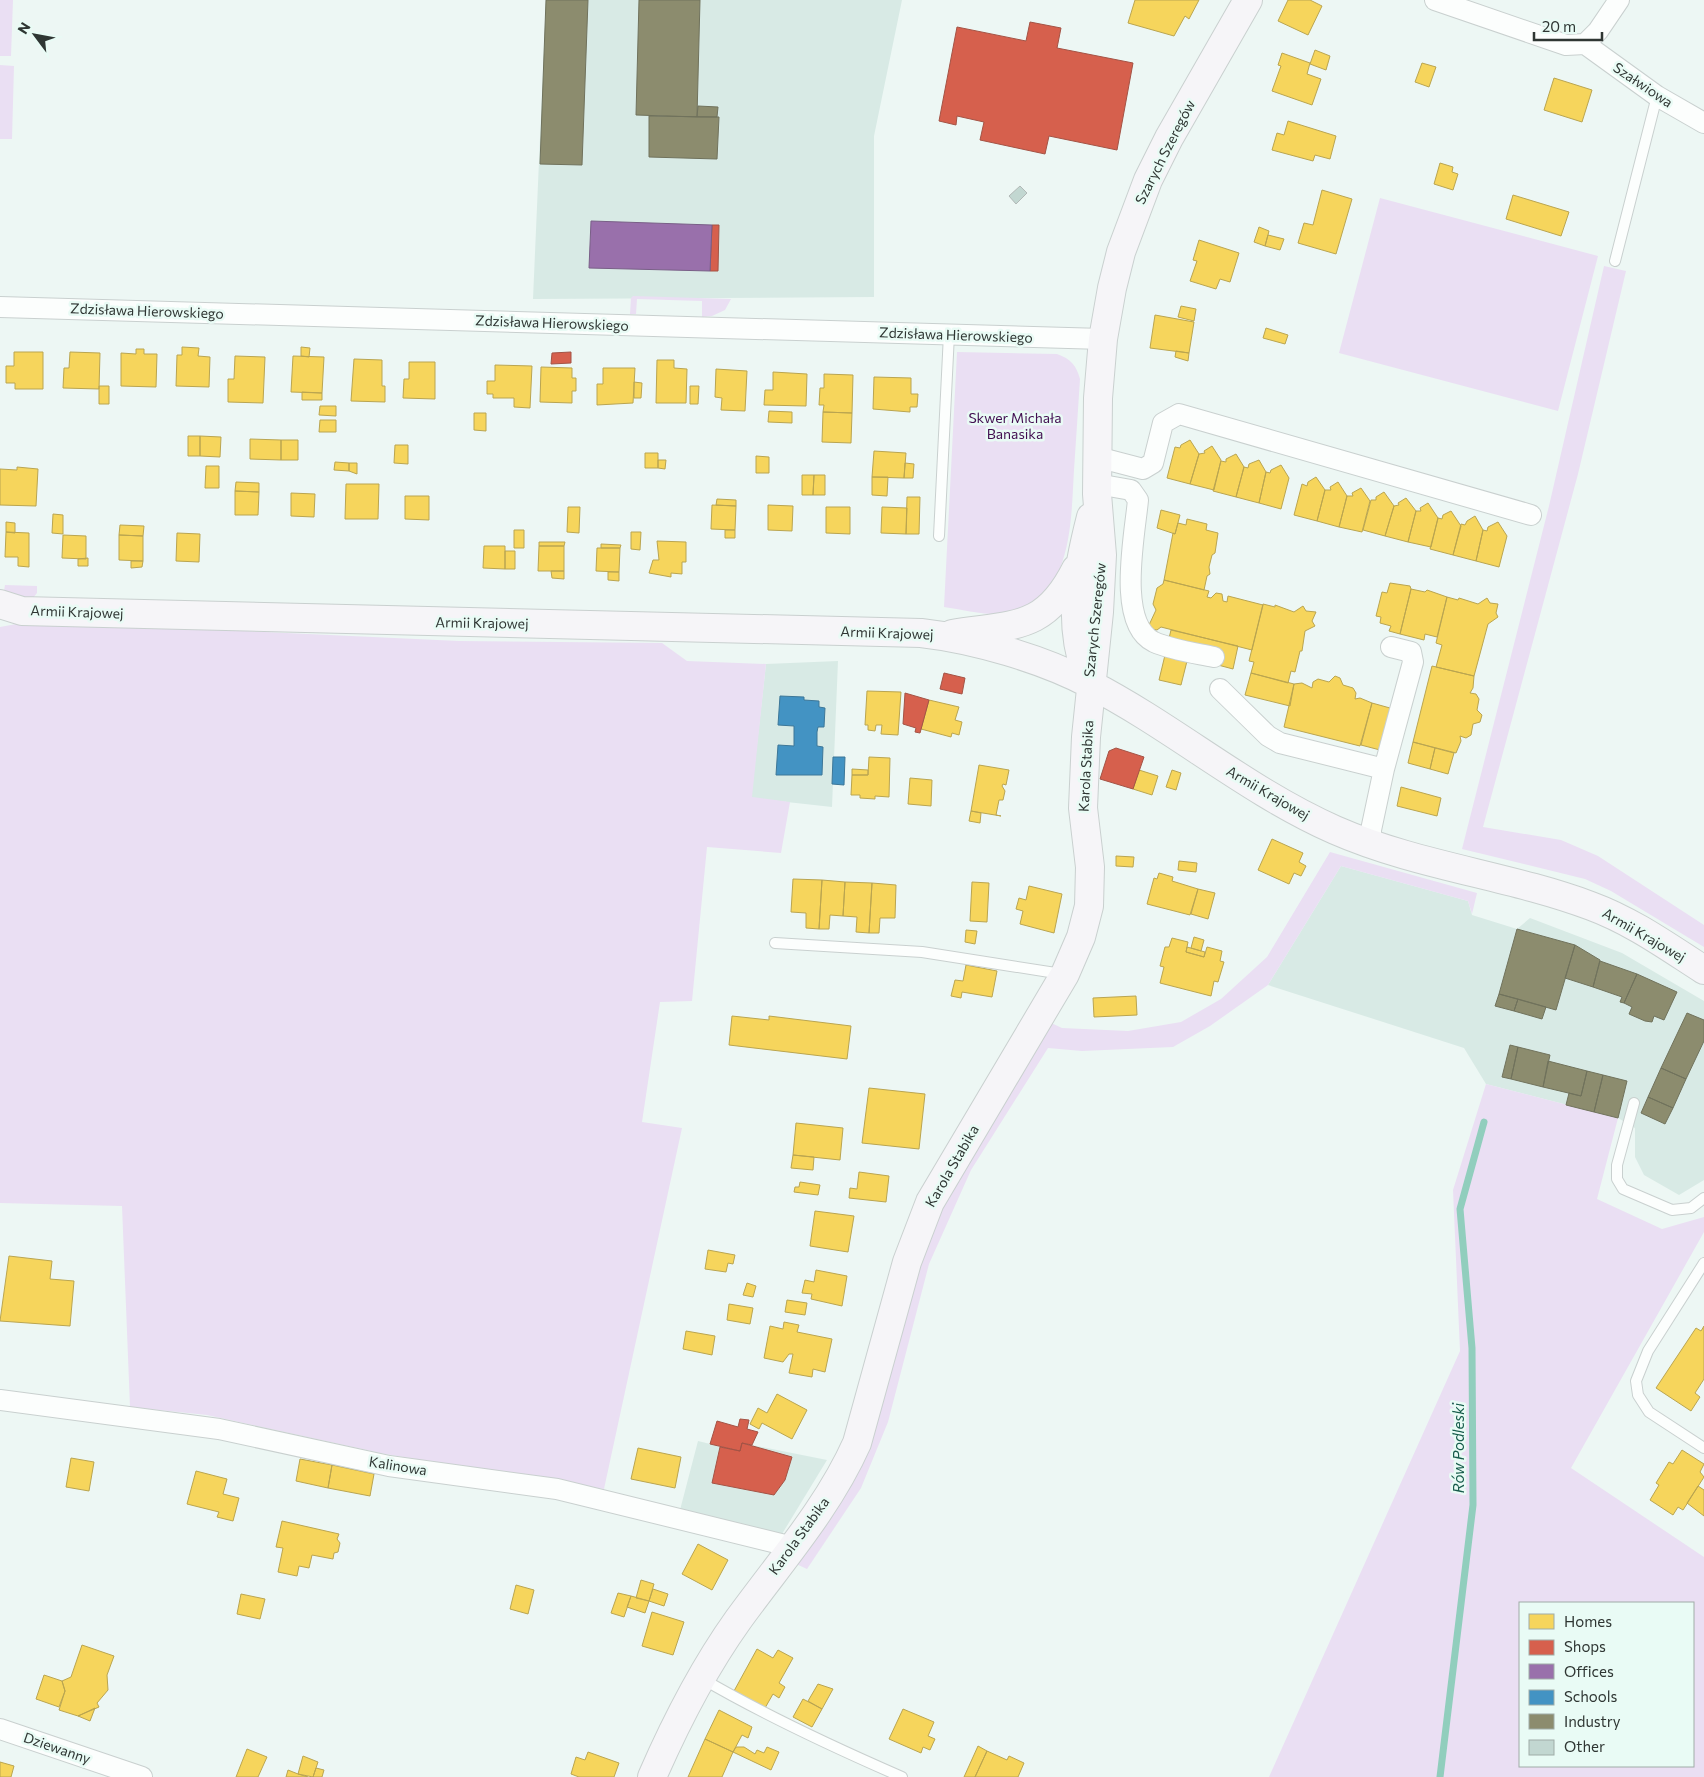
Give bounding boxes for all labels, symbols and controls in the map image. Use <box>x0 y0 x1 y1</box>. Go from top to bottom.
north arrow <box>10 10 60 60</box>
scale bar <box>1534 10 1602 42</box>
text: 20 m <box>1542 17 1576 35</box>
text: N <box>14 19 34 37</box>
street label: Szałwiowa <box>1610 59 1676 111</box>
street label: Szarych Szeregów <box>1131 97 1198 207</box>
street label: Zdzisława Hierowskiego <box>70 299 224 322</box>
street label: Zdzisława Hierowskiego <box>475 311 629 334</box>
street label: Zdzisława Hierowskiego <box>879 323 1033 346</box>
park label: Skwer Michała Banasika <box>968 409 1062 442</box>
street label: Szarych Szeregów <box>1080 562 1109 678</box>
street label: Armii Krajowej <box>30 601 124 622</box>
street label: Armii Krajowej <box>435 613 529 632</box>
street label: Armii Krajowej <box>840 622 934 643</box>
street label: Karola Stabika <box>1075 720 1096 812</box>
street label: Armii Krajowej <box>1224 762 1313 823</box>
street label: Armii Krajowej <box>1600 904 1689 965</box>
street label: Karola Stabika <box>921 1122 982 1210</box>
water label: Rów Podleski <box>1449 1402 1467 1493</box>
street label: Kalinowa <box>368 1453 428 1478</box>
street label: Karola Stabika <box>765 1494 832 1578</box>
legend <box>1519 1602 1694 1767</box>
text: Homes <box>1564 1612 1612 1630</box>
text: Shops <box>1564 1637 1606 1655</box>
text: Offices <box>1564 1662 1614 1680</box>
text: Schools <box>1564 1687 1618 1705</box>
text: Industry <box>1564 1712 1621 1730</box>
street label: Dziewanny <box>21 1728 93 1767</box>
text: Other <box>1564 1737 1605 1755</box>

